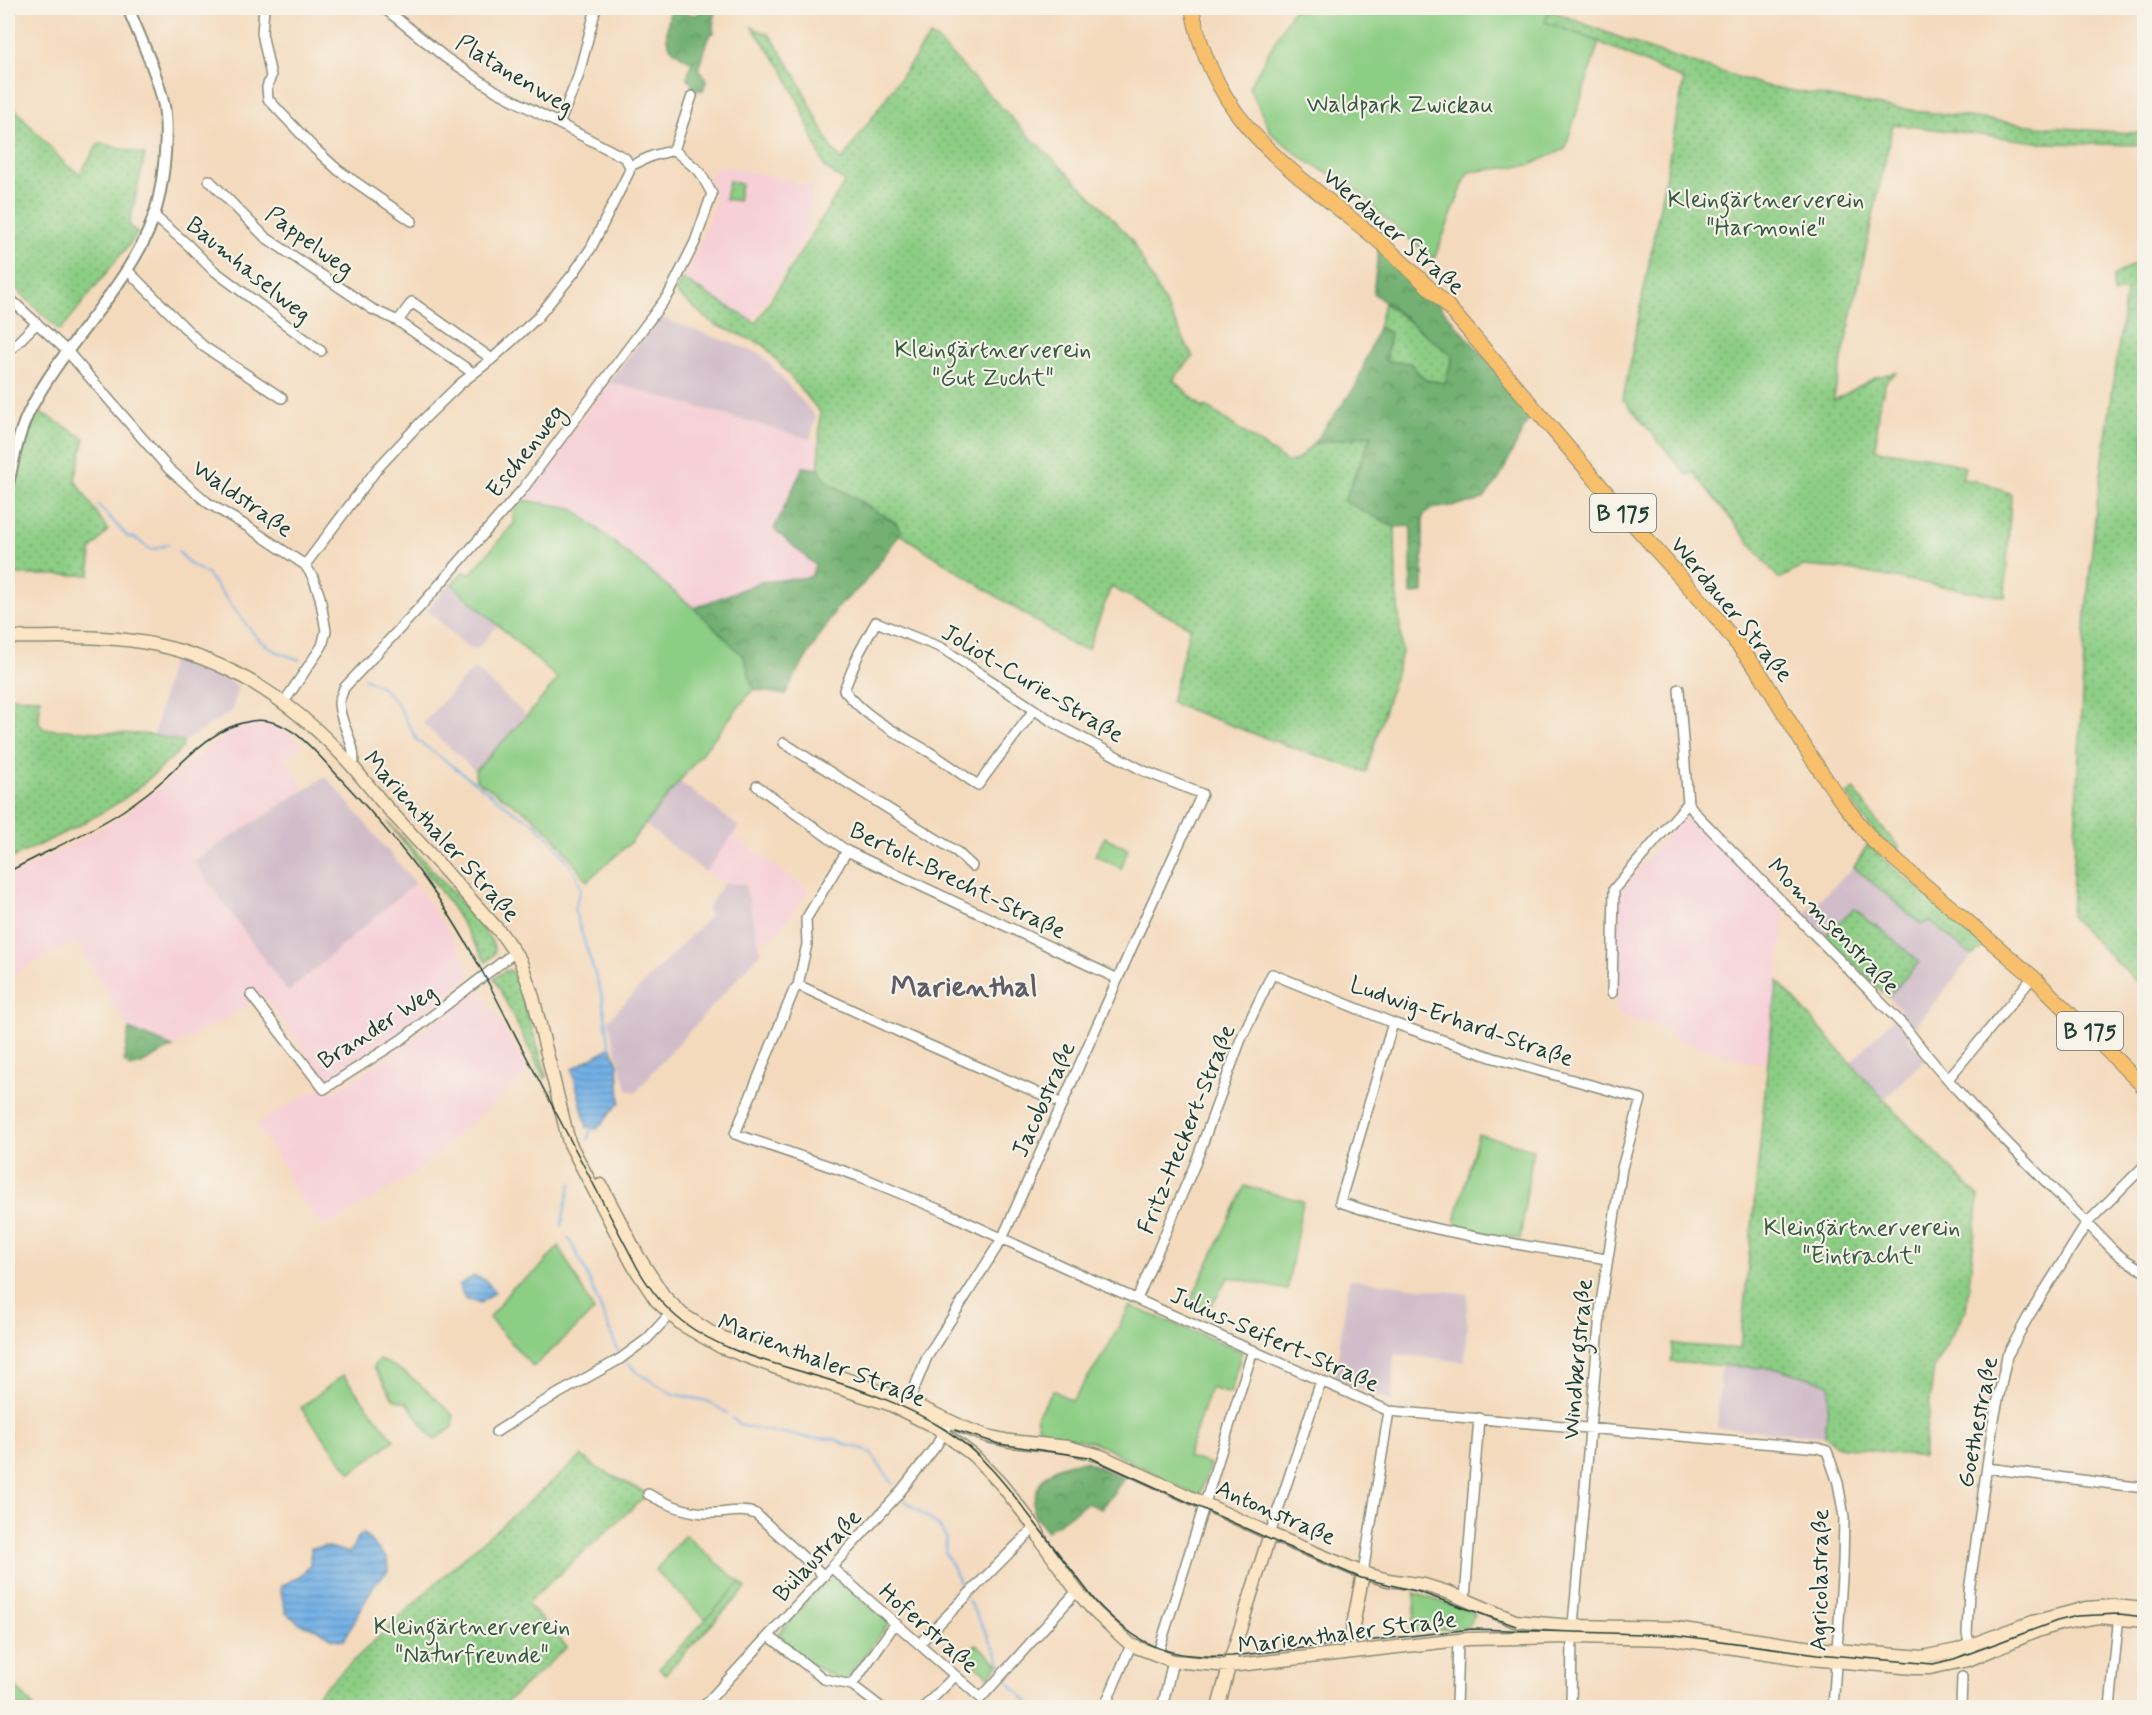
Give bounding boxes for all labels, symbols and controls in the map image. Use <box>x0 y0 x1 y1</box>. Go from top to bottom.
street label: Platanenweg <box>450 28 579 123</box>
park label: Waldpark Zwickau <box>1307 90 1493 121</box>
street label: Werdauer Straße <box>1315 162 1471 303</box>
park label: Kleingärtnerverein "Harmonie" <box>1668 185 1864 244</box>
street label: Pappelweg <box>258 200 359 286</box>
street label: Baumhaselweg <box>179 210 317 330</box>
park label: Kleingärtnerverein "Gut Zucht" <box>895 335 1091 394</box>
street label: Eschenweg <box>480 399 574 506</box>
street label: Waldstraße <box>186 453 299 545</box>
road number: B 175 <box>1590 494 1656 532</box>
street label: Werdauer Straße <box>1663 531 1799 689</box>
street label: Joliot-Curie-Straße <box>935 618 1129 751</box>
street label: Marienthaler Straße <box>356 745 526 929</box>
street label: Bertolt-Brecht-Straße <box>844 815 1071 947</box>
street label: Mommsenstraße <box>1760 852 1906 1002</box>
district label: Marienthal <box>891 968 1037 1007</box>
street label: Ludwig-Erhard-Straße <box>1346 970 1578 1075</box>
street label: Brander Weg <box>313 977 443 1077</box>
road number: B 175 <box>2057 1012 2123 1050</box>
street label: Fritz-Heckert-Straße <box>1131 1020 1244 1239</box>
street label: Jacobstraße <box>1005 1037 1084 1162</box>
park label: Kleingärtnerverein "Eintracht" <box>1764 1213 1960 1272</box>
street label: Windbergstraße <box>1556 1277 1604 1441</box>
street label: Julius-Seifert-Straße <box>1165 1280 1384 1401</box>
street label: Marienthaler Straße <box>713 1307 930 1415</box>
street label: Goethestraße <box>1951 1354 2006 1491</box>
street label: Antonstraße <box>1211 1473 1340 1554</box>
street label: Bülaustraße <box>767 1503 869 1609</box>
street label: Agricolastraße <box>1804 1508 1837 1652</box>
street label: Hoferstraße <box>872 1577 985 1681</box>
street label: Marienthaler Straße <box>1236 1605 1459 1662</box>
park label: Kleingärtnerverein "Naturfreunde" <box>374 1612 570 1671</box>

